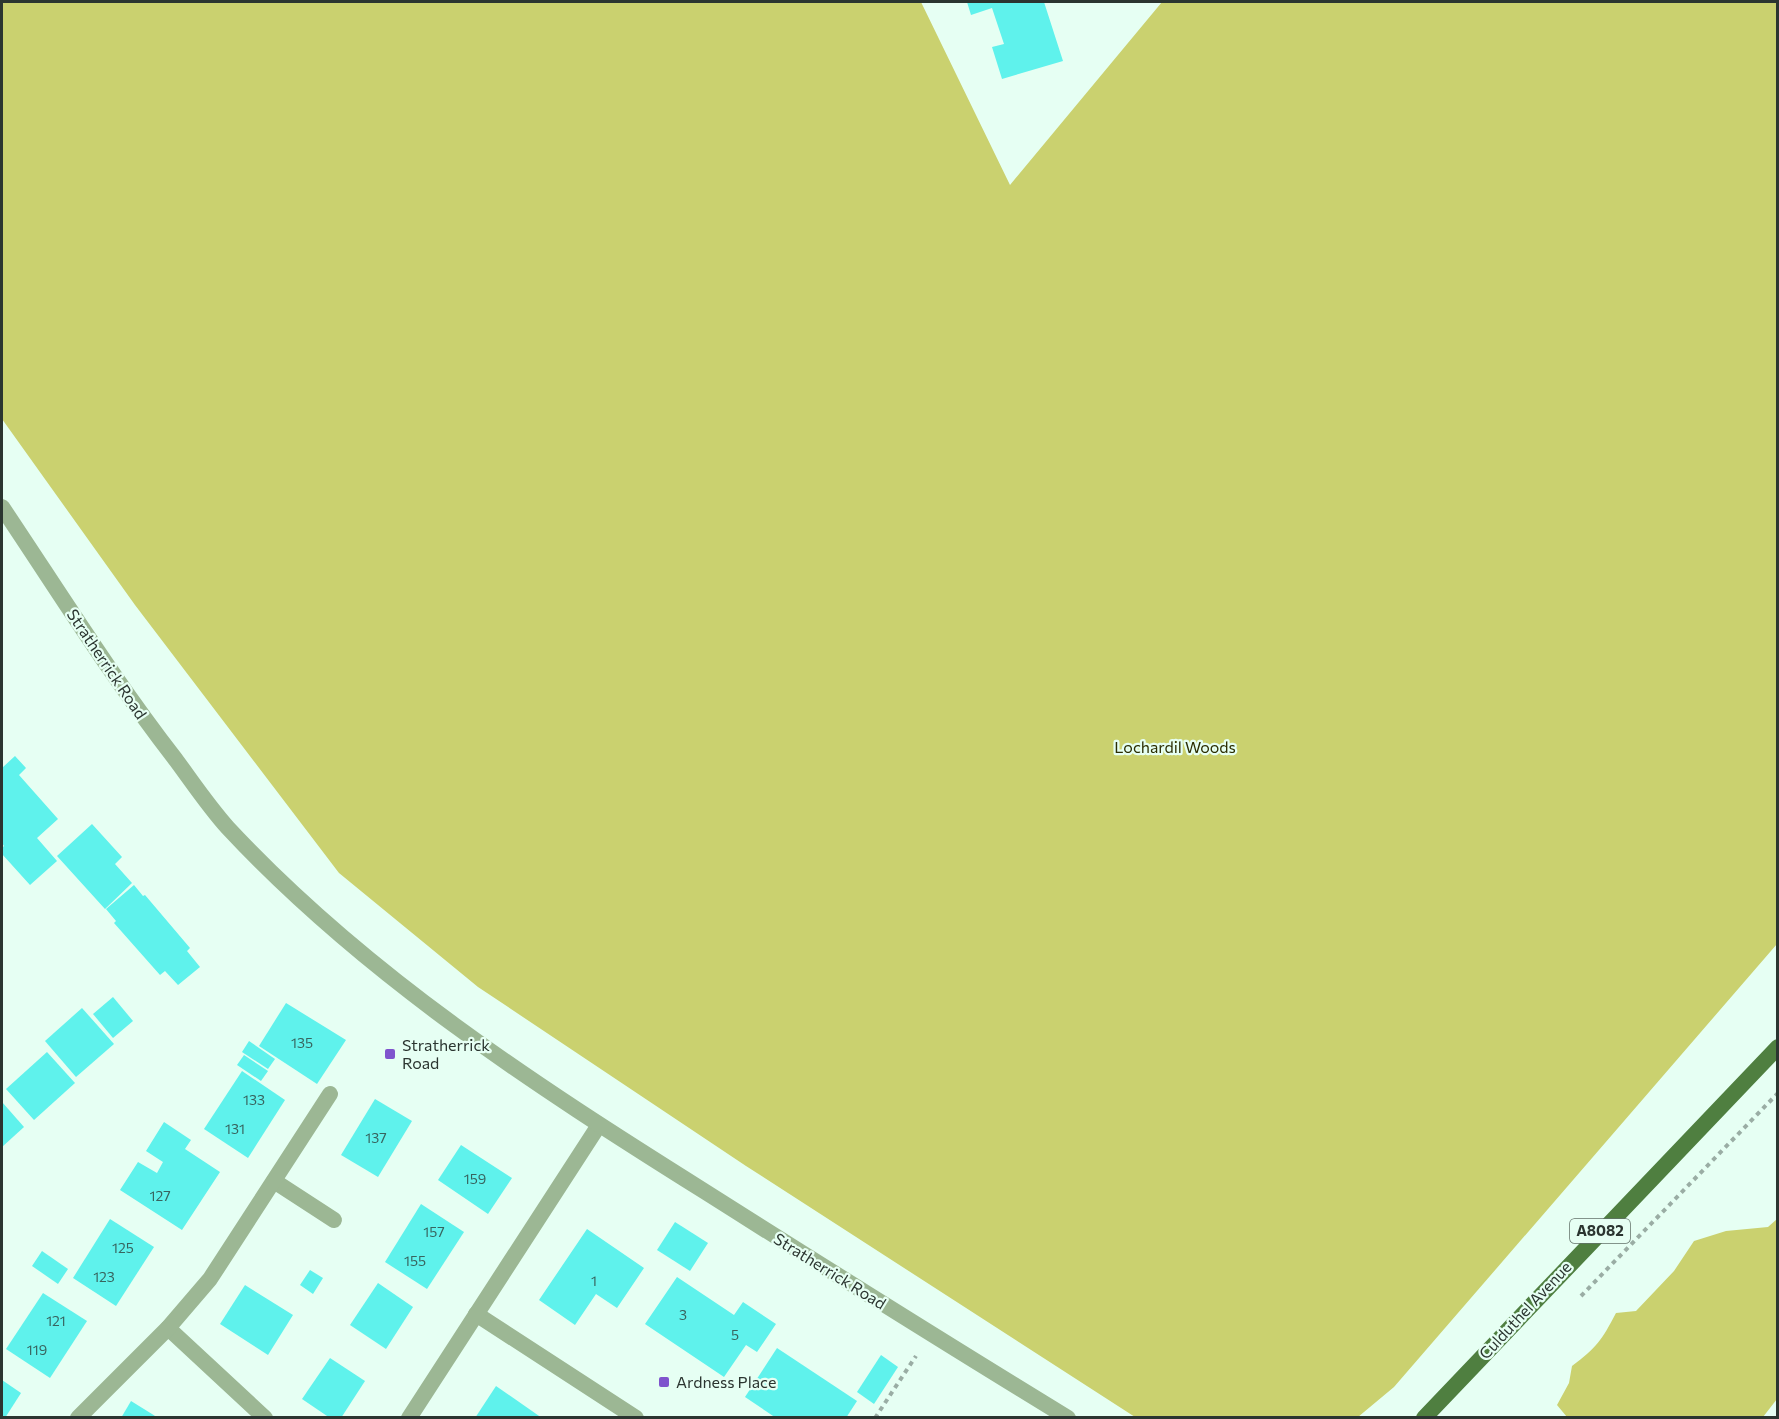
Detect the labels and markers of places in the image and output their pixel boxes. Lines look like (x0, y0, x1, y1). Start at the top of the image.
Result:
place label: Stratherrick Road (402, 1035, 490, 1072)
marker: Stratherrick Road (383, 1047, 397, 1061)
place label: Ardness Place (676, 1372, 776, 1391)
marker: Ardness Place (657, 1375, 671, 1389)

